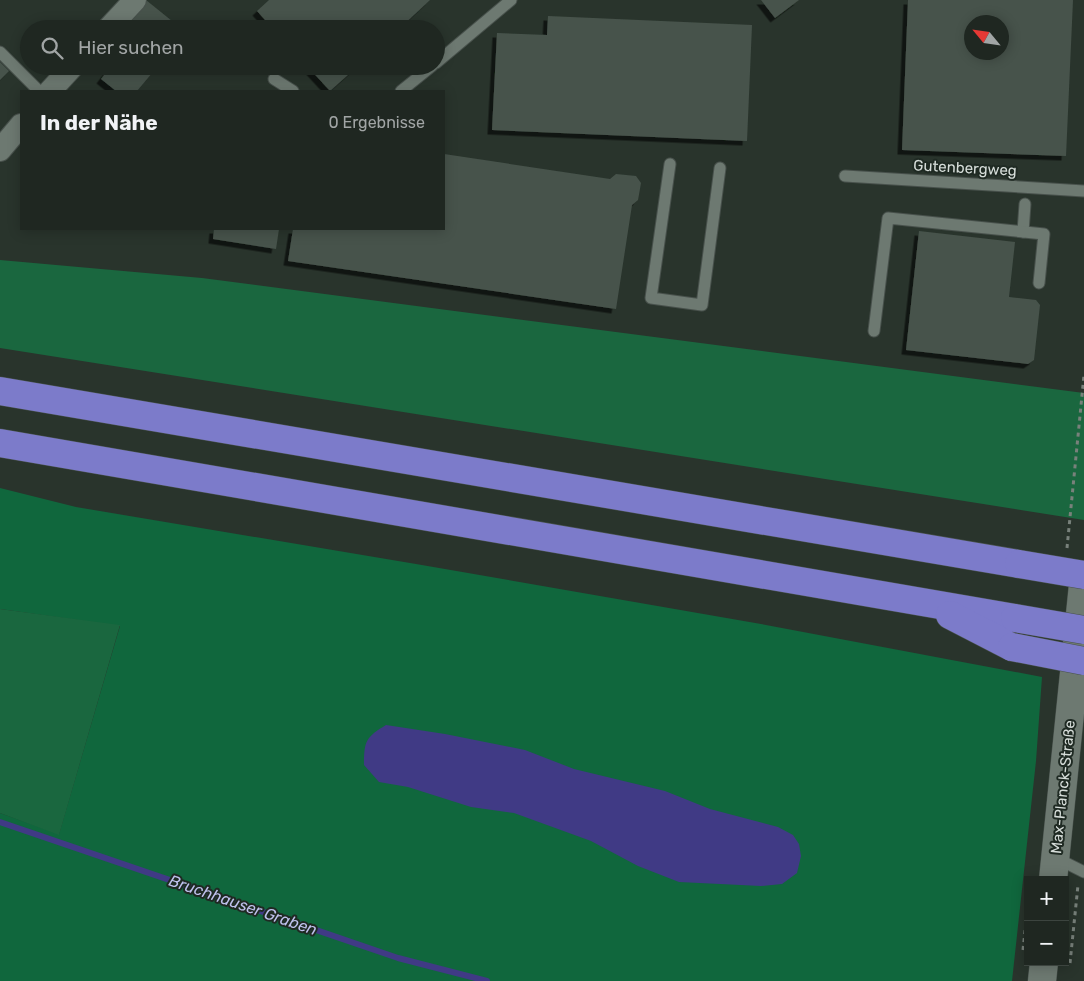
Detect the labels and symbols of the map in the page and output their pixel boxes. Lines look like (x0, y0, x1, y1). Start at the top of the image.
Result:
north arrow (964, 15, 1009, 60)
street label: Gutenbergweg (913, 156, 1017, 180)
street label: Max-Planck-Straße (1047, 719, 1079, 855)
water label: Bruchhauser Graben (167, 871, 319, 939)

